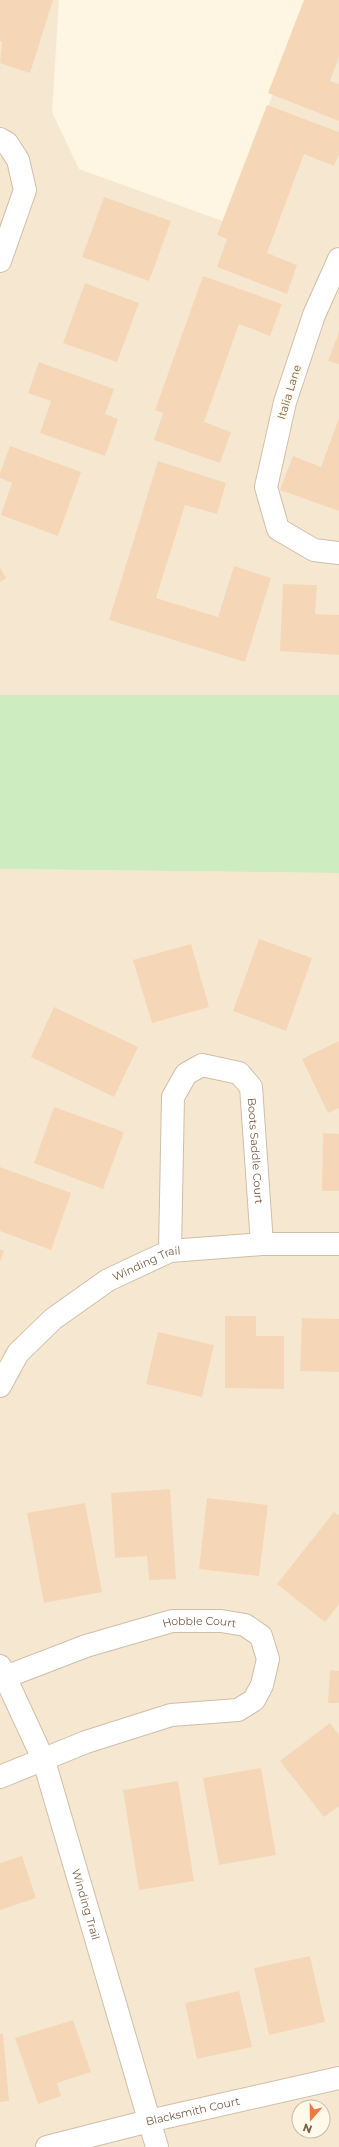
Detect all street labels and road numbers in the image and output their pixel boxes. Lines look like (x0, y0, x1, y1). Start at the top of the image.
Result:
street label: Italia Lane (274, 363, 304, 421)
street label: Boots Saddle Court (245, 1097, 266, 1205)
street label: Winding Trail (110, 1243, 181, 1284)
street label: Hobble Court (161, 1614, 238, 1631)
street label: Winding Trail (69, 1867, 103, 1941)
street label: Blacksmith Court (144, 2094, 241, 2129)

